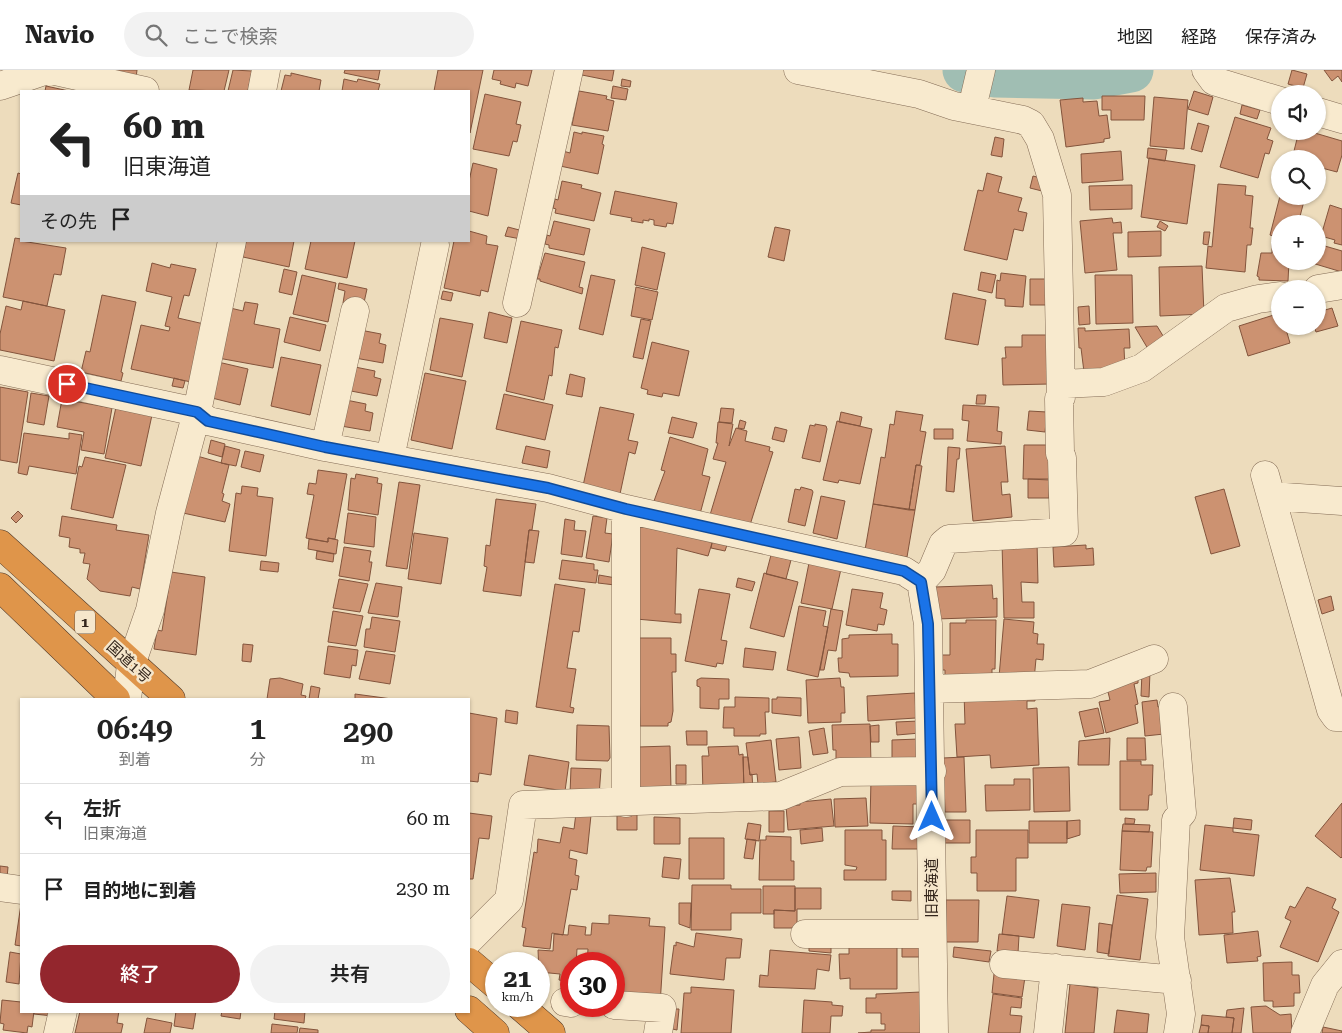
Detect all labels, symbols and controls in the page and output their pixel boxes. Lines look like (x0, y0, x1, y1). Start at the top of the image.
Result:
search box (124, 12, 474, 57)
text: Navio (25, 21, 94, 49)
icon: search (142, 21, 170, 49)
text: ここで検索 (182, 25, 277, 48)
text: 地図 (1117, 26, 1153, 47)
text: 経路 (1181, 26, 1217, 47)
text: 保存済み (1245, 26, 1317, 47)
map controls (1271, 85, 1326, 335)
button: sound (1271, 85, 1326, 140)
text: 60 m (123, 106, 205, 147)
icon: left (40, 110, 105, 175)
button: search (1271, 150, 1326, 205)
text: 旧東海道 (123, 154, 211, 179)
icon: arrive (107, 205, 135, 233)
text: その先 (40, 210, 97, 233)
button: + (1271, 215, 1326, 270)
button: − (1271, 280, 1326, 335)
pin (46, 363, 88, 405)
icon: arrive (53, 370, 81, 398)
road number: 1 (75, 610, 95, 634)
street label: 国道1号 (103, 637, 155, 687)
text: 06:49 (97, 711, 173, 746)
text: 1 (249, 711, 266, 746)
text: 290 (343, 714, 393, 749)
text: m (361, 749, 375, 768)
text: 到着 (119, 750, 151, 769)
text: 分 (250, 750, 266, 769)
position arrow (905, 790, 957, 842)
text: 左折 (83, 797, 121, 820)
icon: left (40, 805, 68, 833)
text: 60 m (407, 807, 450, 830)
text: 旧東海道 (83, 824, 147, 843)
street label: 旧東海道 (923, 858, 941, 918)
icon: arrive (40, 875, 68, 903)
text: 230 m (396, 877, 450, 900)
text: 目的地に到着 (83, 879, 197, 902)
button: 終了 (40, 945, 240, 1003)
button: 共有 (250, 945, 450, 1003)
speed limit sign: 30 (560, 952, 625, 1017)
text: 21 (503, 964, 532, 993)
text: km/h (501, 990, 534, 1004)

